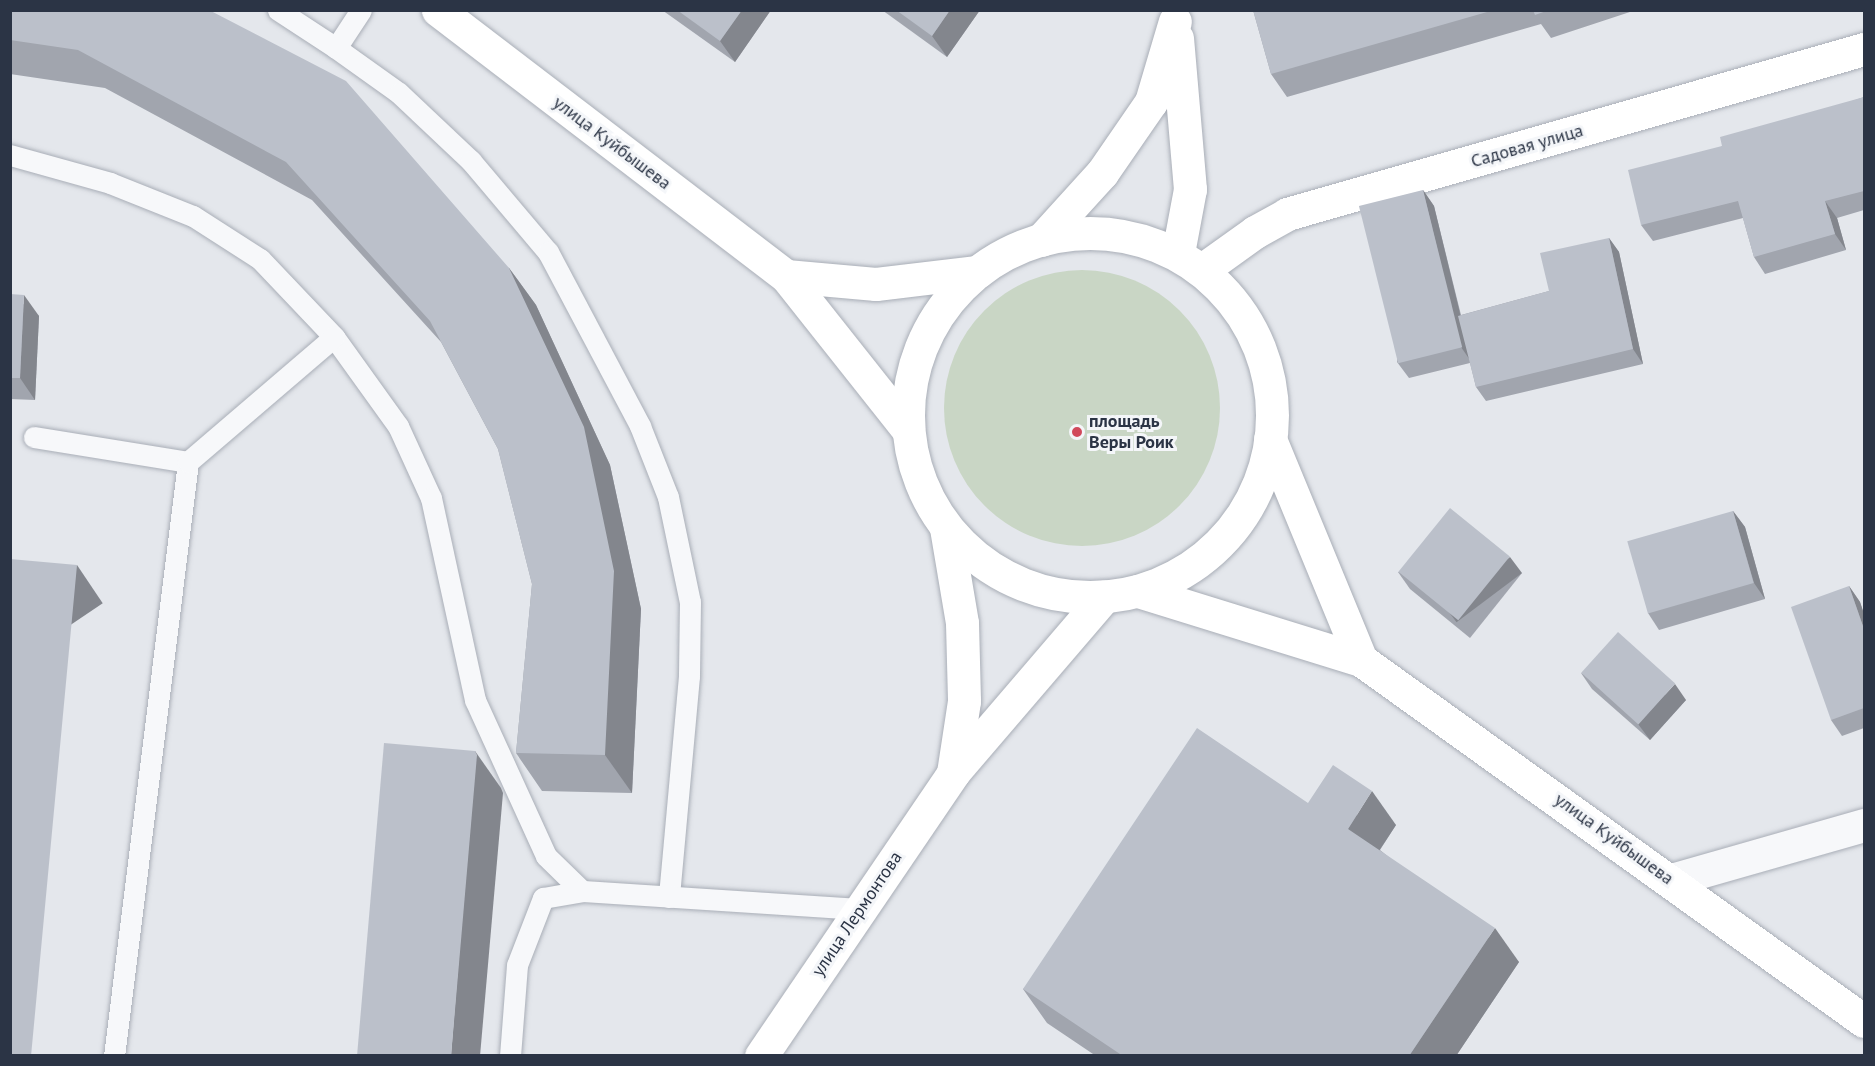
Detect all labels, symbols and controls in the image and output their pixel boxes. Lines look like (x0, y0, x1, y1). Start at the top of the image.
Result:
street label: улица Куйбышева (549, 92, 675, 194)
street label: Садовая улица (1468, 120, 1586, 172)
place label: площадь Веры Роик (1089, 411, 1174, 454)
marker: площадь Веры Роик (1070, 425, 1084, 439)
street label: улица Куйбышева (1550, 789, 1678, 889)
street label: улица Лермонтова (807, 847, 907, 981)

